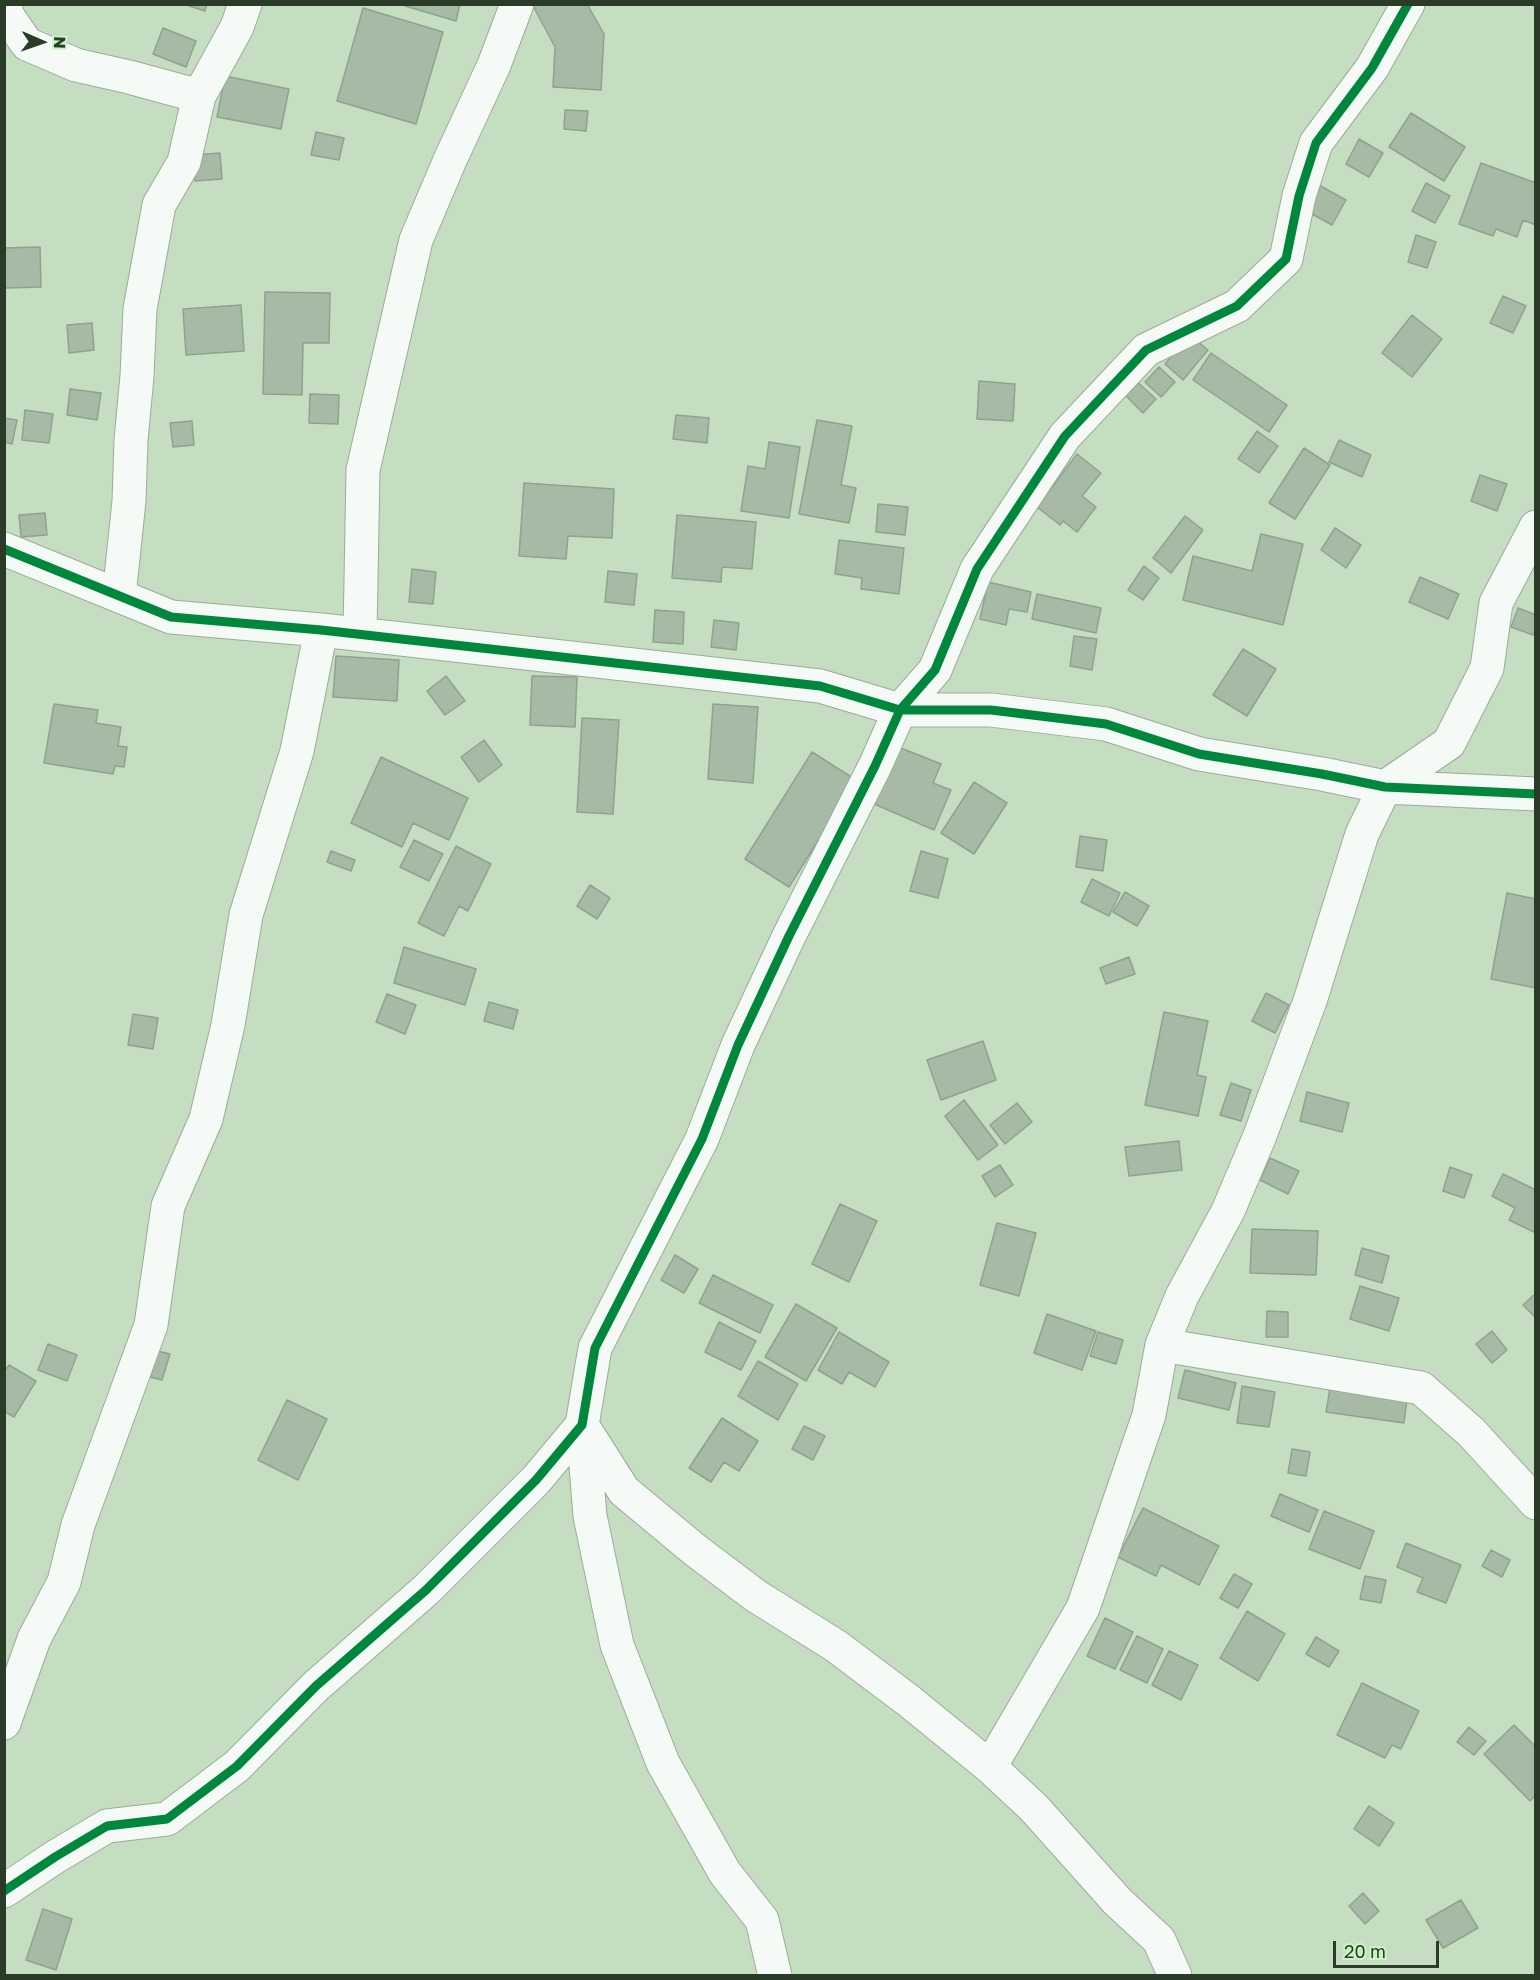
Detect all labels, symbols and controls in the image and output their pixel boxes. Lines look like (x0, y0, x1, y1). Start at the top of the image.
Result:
north arrow (12, 12, 72, 72)
text: N (50, 36, 70, 49)
scale bar (1336, 1929, 1442, 1967)
text: 20 m (1344, 1940, 1386, 1962)

